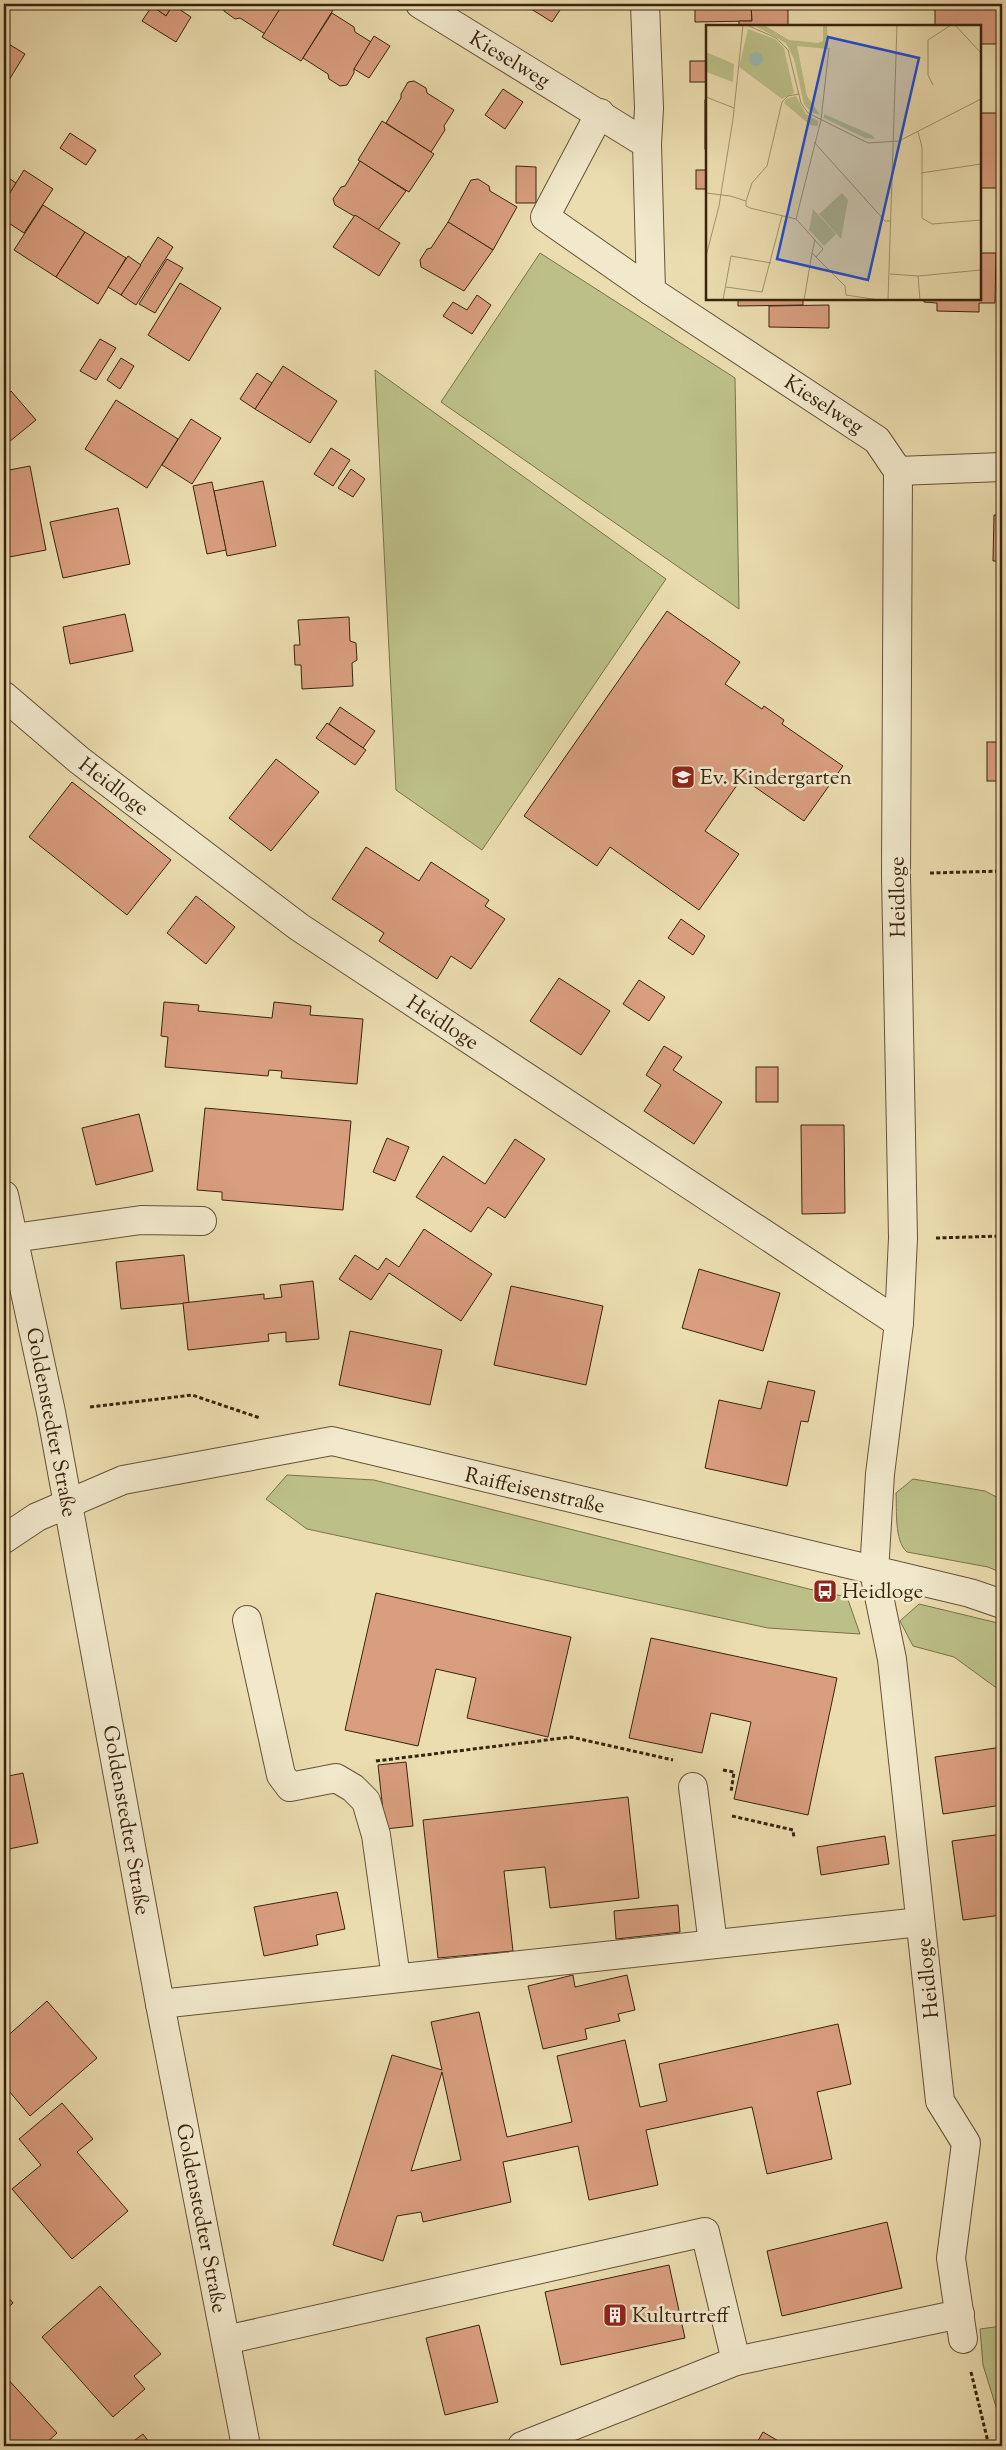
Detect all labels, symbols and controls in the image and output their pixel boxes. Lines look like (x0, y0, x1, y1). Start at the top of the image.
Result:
street label: Kieselweg (463, 25, 555, 97)
inset map (706, 25, 981, 300)
street label: Kieselweg (777, 369, 869, 443)
street label: Heidloge (71, 751, 154, 824)
school or university icon: Ev. Kindergarten (670, 764, 696, 790)
place label: Ev. Kindergarten (700, 764, 852, 794)
street label: Heidloge (883, 856, 915, 938)
street label: Heidloge (400, 989, 484, 1058)
street label: Goldenstedter Straße (17, 1325, 83, 1520)
street label: Raiffeisenstraße (461, 1461, 608, 1523)
bus stop icon: Heidloge (812, 1578, 838, 1604)
place label: Heidloge (842, 1578, 923, 1608)
street label: Goldenstedter Straße (94, 1723, 157, 1918)
street label: Heidloge (910, 1936, 948, 2020)
street label: Goldenstedter Straße (167, 2121, 233, 2316)
building icon: Kulturtreff (602, 2302, 628, 2328)
place label: Kulturtreff (632, 2302, 730, 2332)

